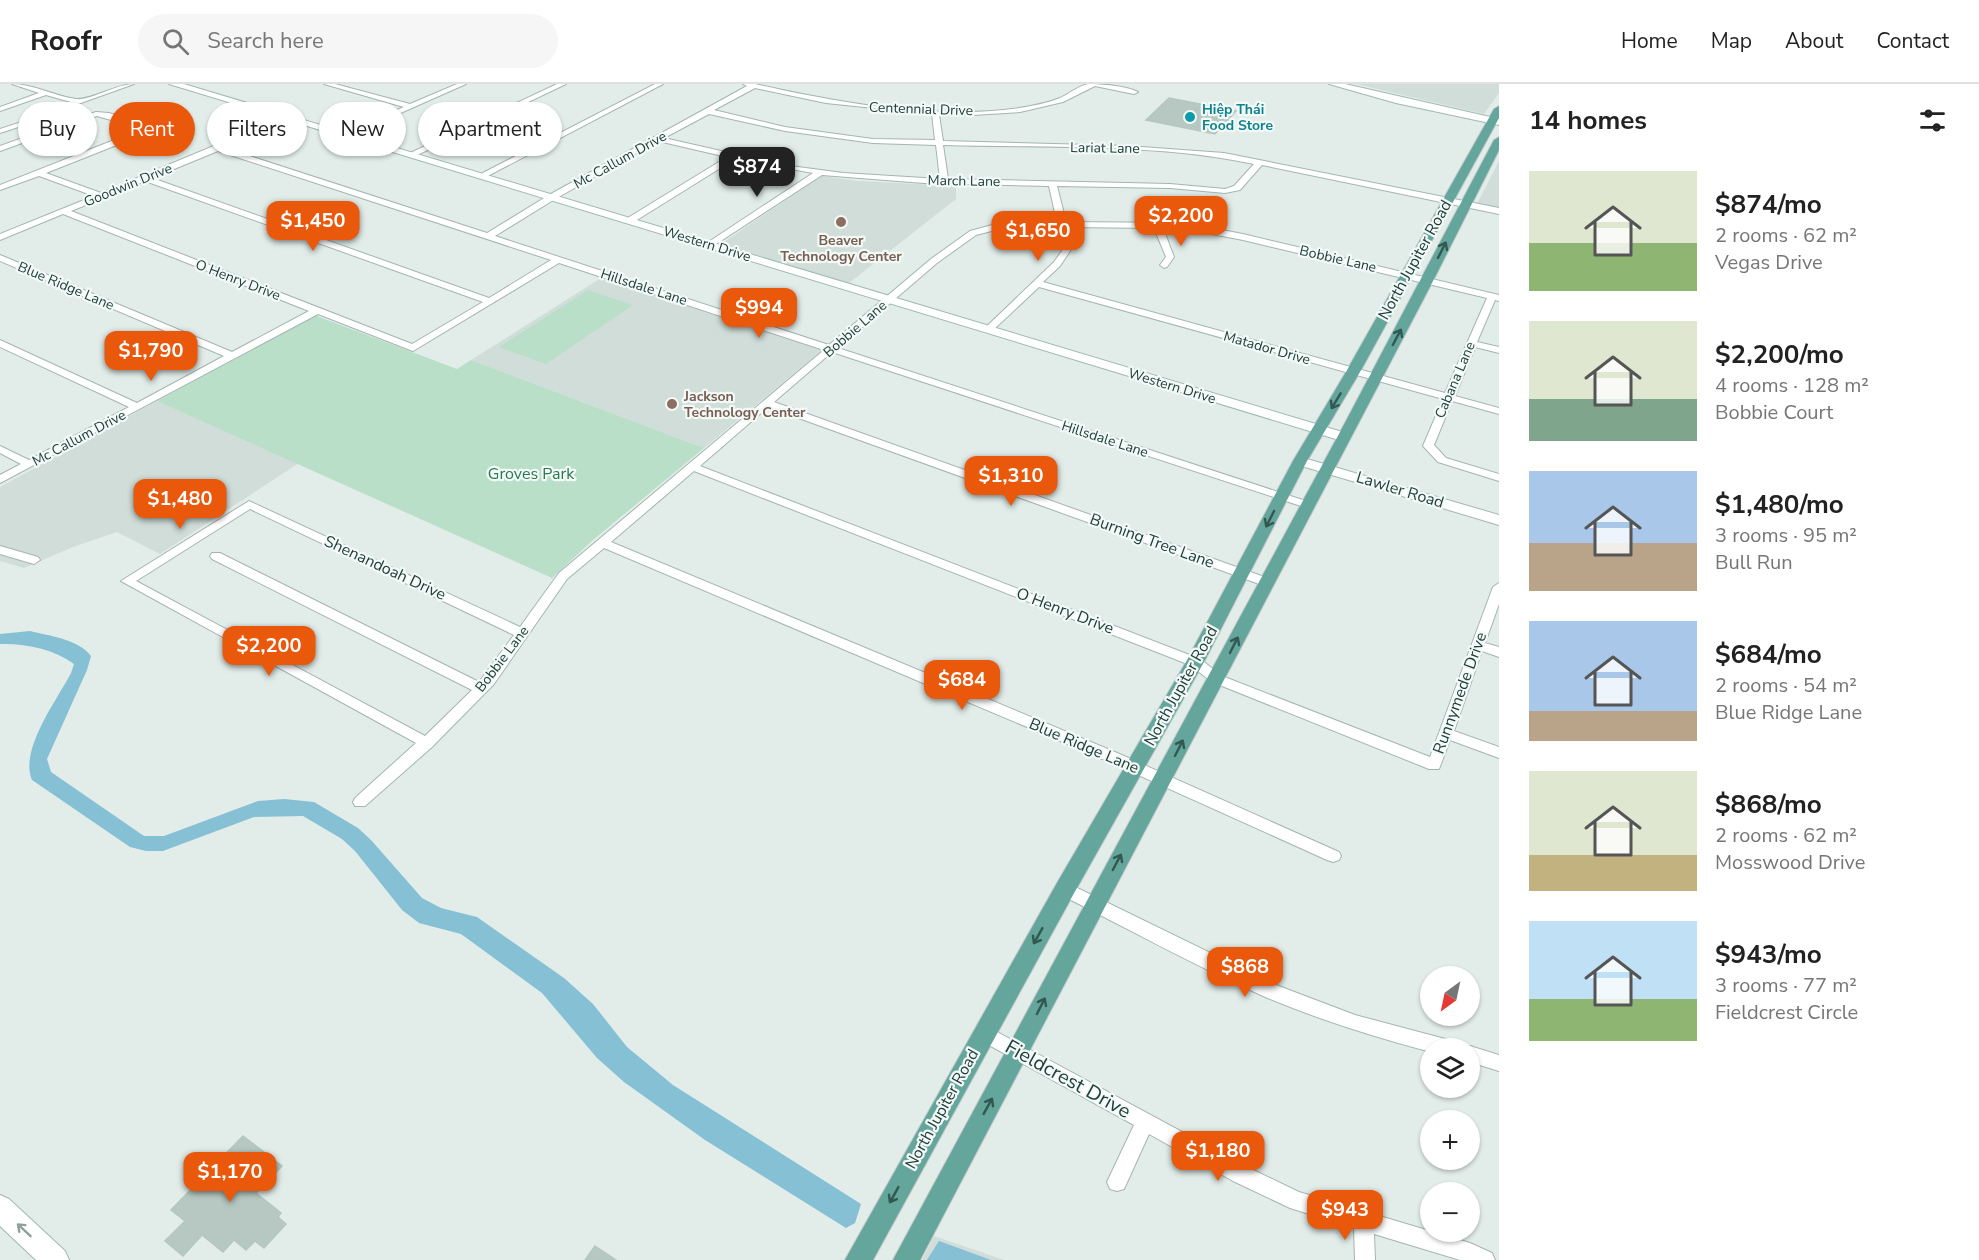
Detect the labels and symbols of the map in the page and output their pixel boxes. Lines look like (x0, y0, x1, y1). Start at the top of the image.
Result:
street label: Centennial Drive (869, 98, 973, 120)
place label: Hiệp Thái Food Store (1202, 100, 1273, 135)
marker: Hiệp Thái Food Store (1183, 110, 1197, 124)
street label: Mc Callum Drive (570, 127, 670, 193)
street label: Lariat Lane (1070, 138, 1140, 158)
pin: $874 (721, 147, 793, 198)
street label: Goodwin Drive (81, 159, 175, 211)
street label: March Lane (927, 171, 1001, 191)
pin: $2,200 (1132, 196, 1230, 247)
street label: North Jupiter Road (1373, 196, 1457, 324)
pin: $1,450 (264, 201, 362, 252)
pin: $1,650 (989, 211, 1087, 262)
marker: Beaver Technology Center (834, 215, 848, 229)
street label: Western Drive (661, 222, 753, 266)
place label: Beaver Technology Center (780, 231, 902, 266)
street label: Bobbie Lane (1298, 241, 1378, 277)
one-way arrow (1437, 242, 1448, 260)
street label: O Henry Drive (193, 255, 283, 305)
street label: Blue Ridge Lane (15, 257, 117, 315)
street label: Hillsdale Lane (598, 264, 690, 310)
pin: $994 (723, 288, 795, 339)
street label: Bobbie Lane (819, 296, 891, 362)
street label: Matador Drive (1221, 327, 1313, 369)
one-way arrow (1392, 329, 1403, 347)
pin: $1,790 (102, 331, 200, 382)
street label: Cabana Lane (1430, 339, 1480, 421)
street label: Western Drive (1126, 364, 1218, 408)
place label: Jackson Technology Center (683, 387, 806, 422)
one-way arrow (1330, 392, 1342, 409)
marker: Jackson Technology Center (665, 397, 679, 411)
street label: Mc Callum Drive (29, 405, 129, 471)
street label: Hillsdale Lane (1059, 416, 1151, 462)
pin: $1,310 (962, 456, 1060, 507)
park label: Groves Park (488, 463, 575, 485)
street label: Lawler Road (1353, 466, 1447, 514)
pin: $1,480 (131, 479, 229, 530)
street label: Burning Tree Lane (1087, 508, 1217, 574)
one-way arrow (1264, 510, 1276, 527)
street label: Shenandoah Drive (321, 530, 449, 606)
street label: O Henry Drive (1013, 582, 1117, 640)
street label: Bobbie Lane (471, 622, 533, 696)
street label: North Jupiter Road (1139, 622, 1223, 750)
pin: $2,200 (220, 626, 318, 677)
street label: Runnymede Drive (1428, 629, 1492, 757)
one-way arrow (1229, 637, 1241, 655)
pin: $684 (926, 660, 998, 711)
street label: Blue Ridge Lane (1026, 713, 1142, 779)
one-way arrow (1174, 739, 1185, 757)
one-way arrow (1111, 854, 1123, 871)
one-way arrow (1032, 927, 1044, 944)
pin: $868 (1209, 947, 1281, 998)
north arrow (1420, 966, 1480, 1026)
one-way arrow (1036, 997, 1047, 1015)
street label: Fieldcrest Drive (1000, 1033, 1136, 1125)
street label: North Jupiter Road (900, 1045, 984, 1173)
one-way arrow (983, 1097, 994, 1115)
pin: $1,180 (1169, 1131, 1267, 1182)
pin: $1,170 (181, 1152, 279, 1203)
one-way arrow (888, 1185, 899, 1203)
pin: $943 (1309, 1190, 1381, 1241)
one-way arrow (17, 1224, 32, 1238)

